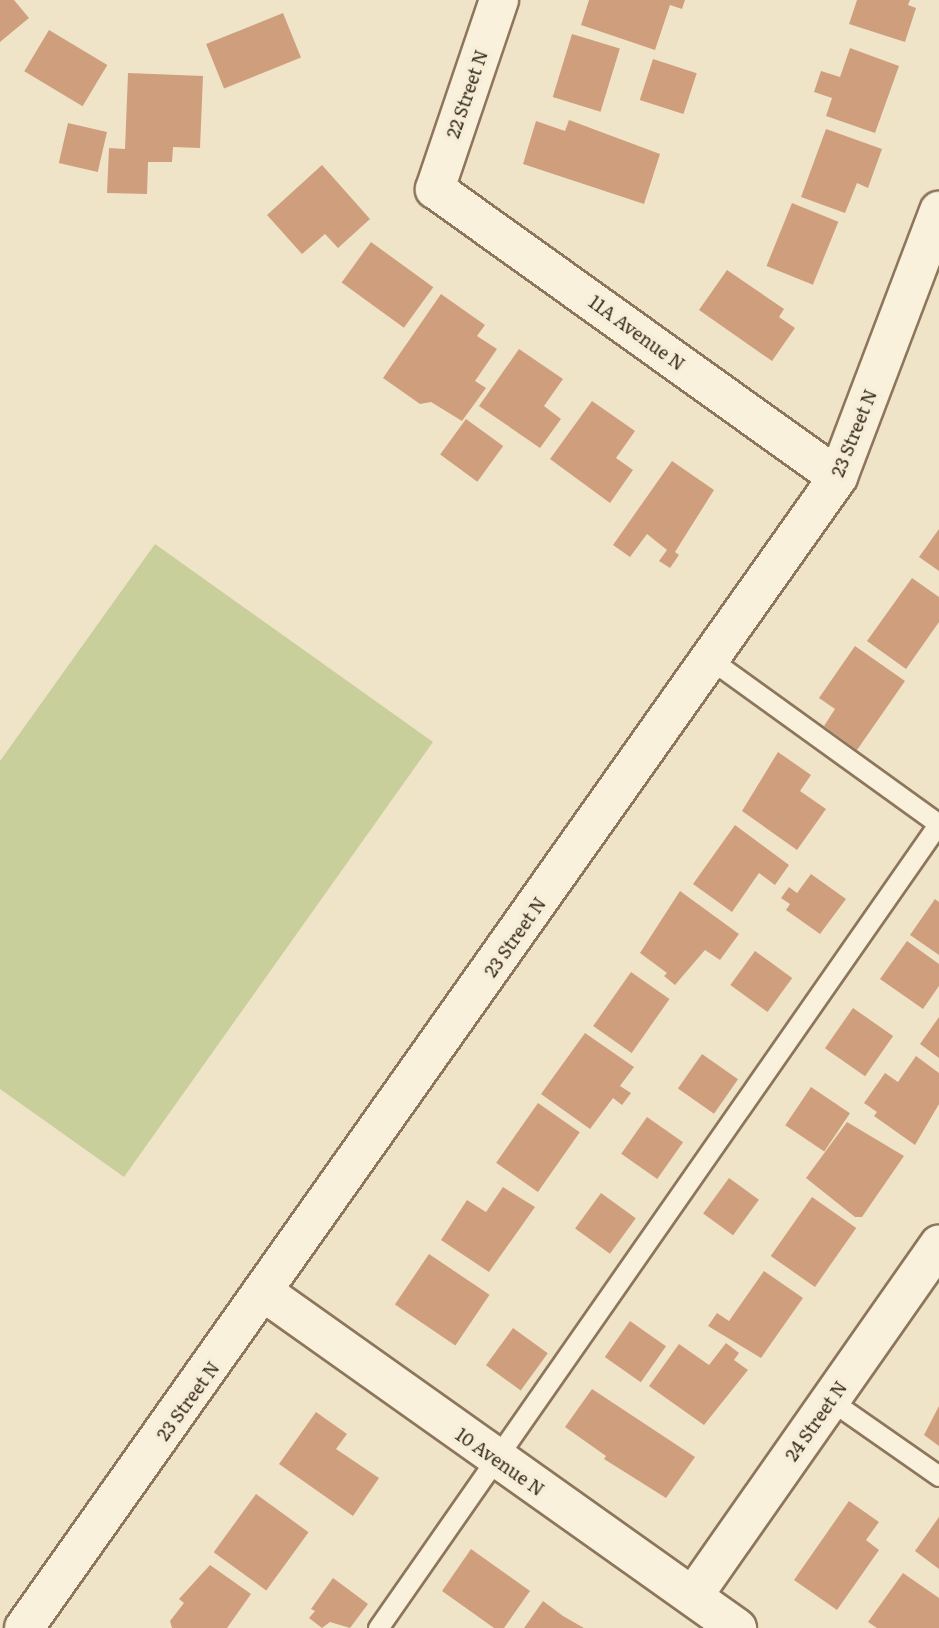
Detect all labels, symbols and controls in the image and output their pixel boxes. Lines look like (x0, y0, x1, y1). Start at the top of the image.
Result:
street label: 22 Street N (442, 47, 492, 141)
street label: 11A Avenue N (585, 291, 689, 375)
street label: 23 Street N (827, 386, 881, 480)
street label: 23 Street N (480, 893, 550, 981)
street label: 23 Street N (152, 1357, 224, 1445)
street label: 24 Street N (781, 1377, 851, 1465)
street label: 10 Avenue N (452, 1424, 548, 1500)

